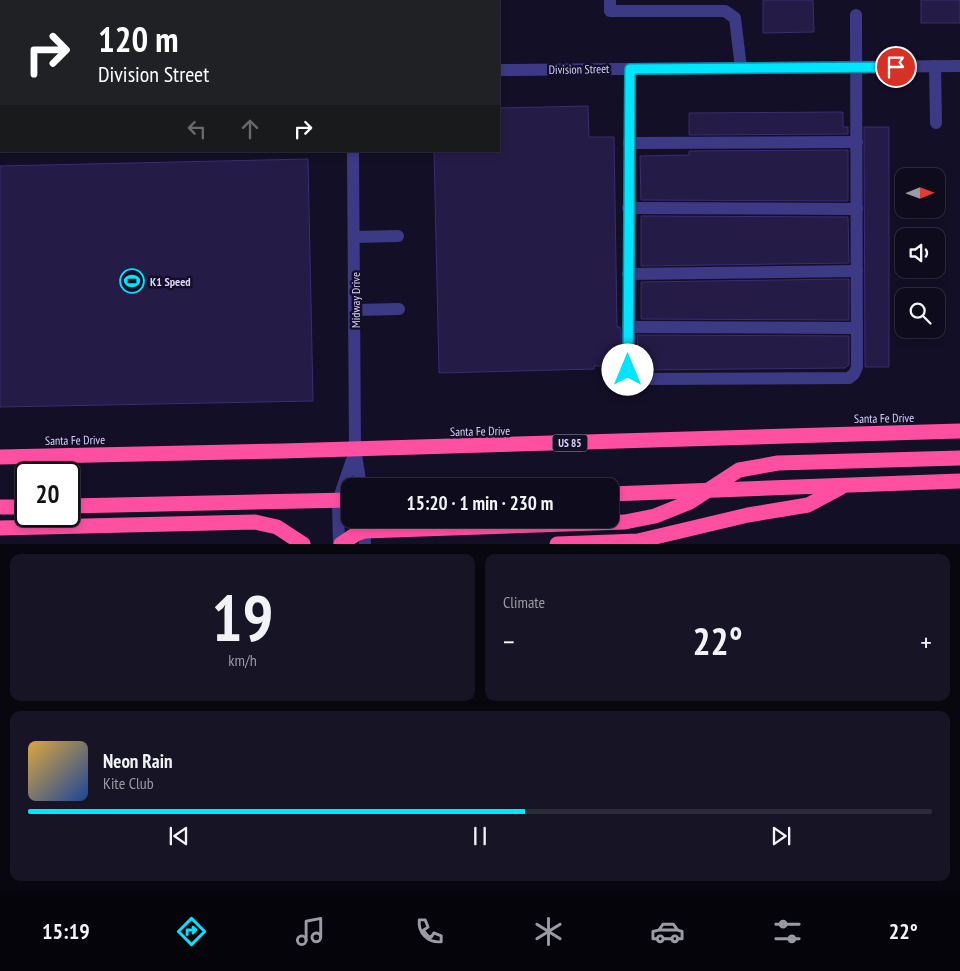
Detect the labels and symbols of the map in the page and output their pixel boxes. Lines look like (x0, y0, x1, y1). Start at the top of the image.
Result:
pin (875, 46, 917, 88)
street label: Division Street (549, 61, 610, 77)
north arrow (895, 168, 945, 218)
sports icon: K1 Speed (119, 268, 145, 294)
street label: Midway Drive (348, 272, 363, 328)
place label: K1 Speed (150, 274, 191, 289)
position arrow (601, 343, 653, 395)
street label: Santa Fe Drive (854, 410, 914, 426)
street label: Santa Fe Drive (450, 423, 510, 439)
street label: Santa Fe Drive (45, 432, 105, 448)
road number: US 85 (552, 434, 588, 452)
speed limit sign: 20 (15, 462, 80, 527)

